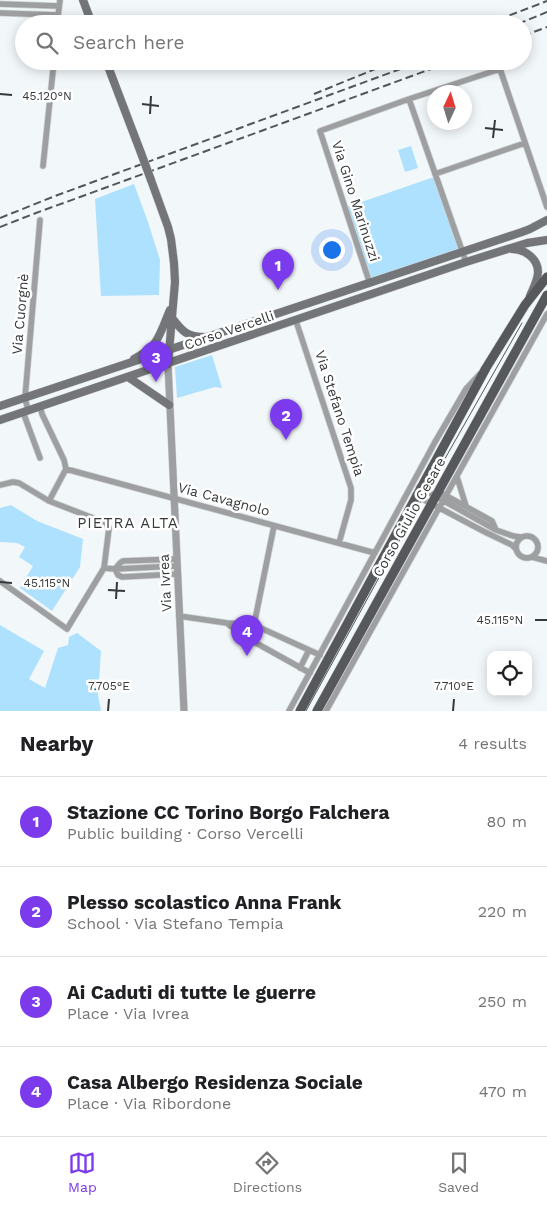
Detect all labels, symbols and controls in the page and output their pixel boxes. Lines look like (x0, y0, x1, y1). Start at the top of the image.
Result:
search box (15, 15, 532, 70)
icon: search (33, 29, 61, 57)
text: Search here (73, 31, 184, 54)
north arrow (427, 85, 472, 130)
text: 45.120°N (22, 89, 72, 103)
street label: Via Gino Marinuzzi (329, 139, 383, 263)
your location (319, 237, 345, 263)
pin: 1 (262, 249, 294, 290)
street label: Via Cuorgnè (8, 273, 32, 355)
street label: Corso Vercelli (182, 307, 276, 353)
pin: 3 (140, 341, 172, 382)
street label: Via Stefano Tempia (312, 348, 368, 478)
pin: 2 (270, 399, 302, 440)
street label: Corso Giulio Cesare (369, 454, 449, 580)
street label: Via Cavagnolo (176, 479, 272, 519)
district label: PIETRA ALTA (77, 514, 179, 532)
street label: Via Ivrea (155, 554, 175, 612)
text: 45.115°N (24, 576, 70, 590)
text: 45.115°N (477, 613, 523, 627)
pin: 4 (231, 615, 263, 656)
map controls (487, 651, 532, 696)
button: locate (487, 651, 532, 696)
text: 7.705°E (88, 679, 130, 693)
text: 7.710°E (434, 679, 474, 693)
text: Nearby (20, 731, 93, 756)
text: 4 results (458, 734, 527, 753)
text: Stazione CC Torino Borgo Falchera (67, 801, 389, 824)
text: 1 (33, 812, 39, 831)
text: 80 m (486, 812, 527, 831)
text: Public building · Corso Vercelli (67, 824, 304, 843)
text: Plesso scolastico Anna Frank (67, 891, 341, 914)
text: 2 (31, 902, 41, 921)
text: 220 m (478, 902, 527, 921)
text: School · Via Stefano Tempia (67, 914, 284, 933)
text: Ai Caduti di tutte le guerre (67, 981, 316, 1004)
text: 3 (31, 992, 41, 1011)
text: 250 m (478, 992, 527, 1011)
text: Place · Via Ivrea (67, 1004, 189, 1023)
text: Casa Albergo Residenza Sociale (67, 1071, 363, 1094)
text: 4 (31, 1082, 41, 1101)
text: 470 m (479, 1082, 527, 1101)
text: Place · Via Ribordone (67, 1094, 231, 1113)
tab: Map (68, 1149, 97, 1195)
tab: Directions (233, 1149, 302, 1195)
tab: Saved (438, 1149, 479, 1195)

